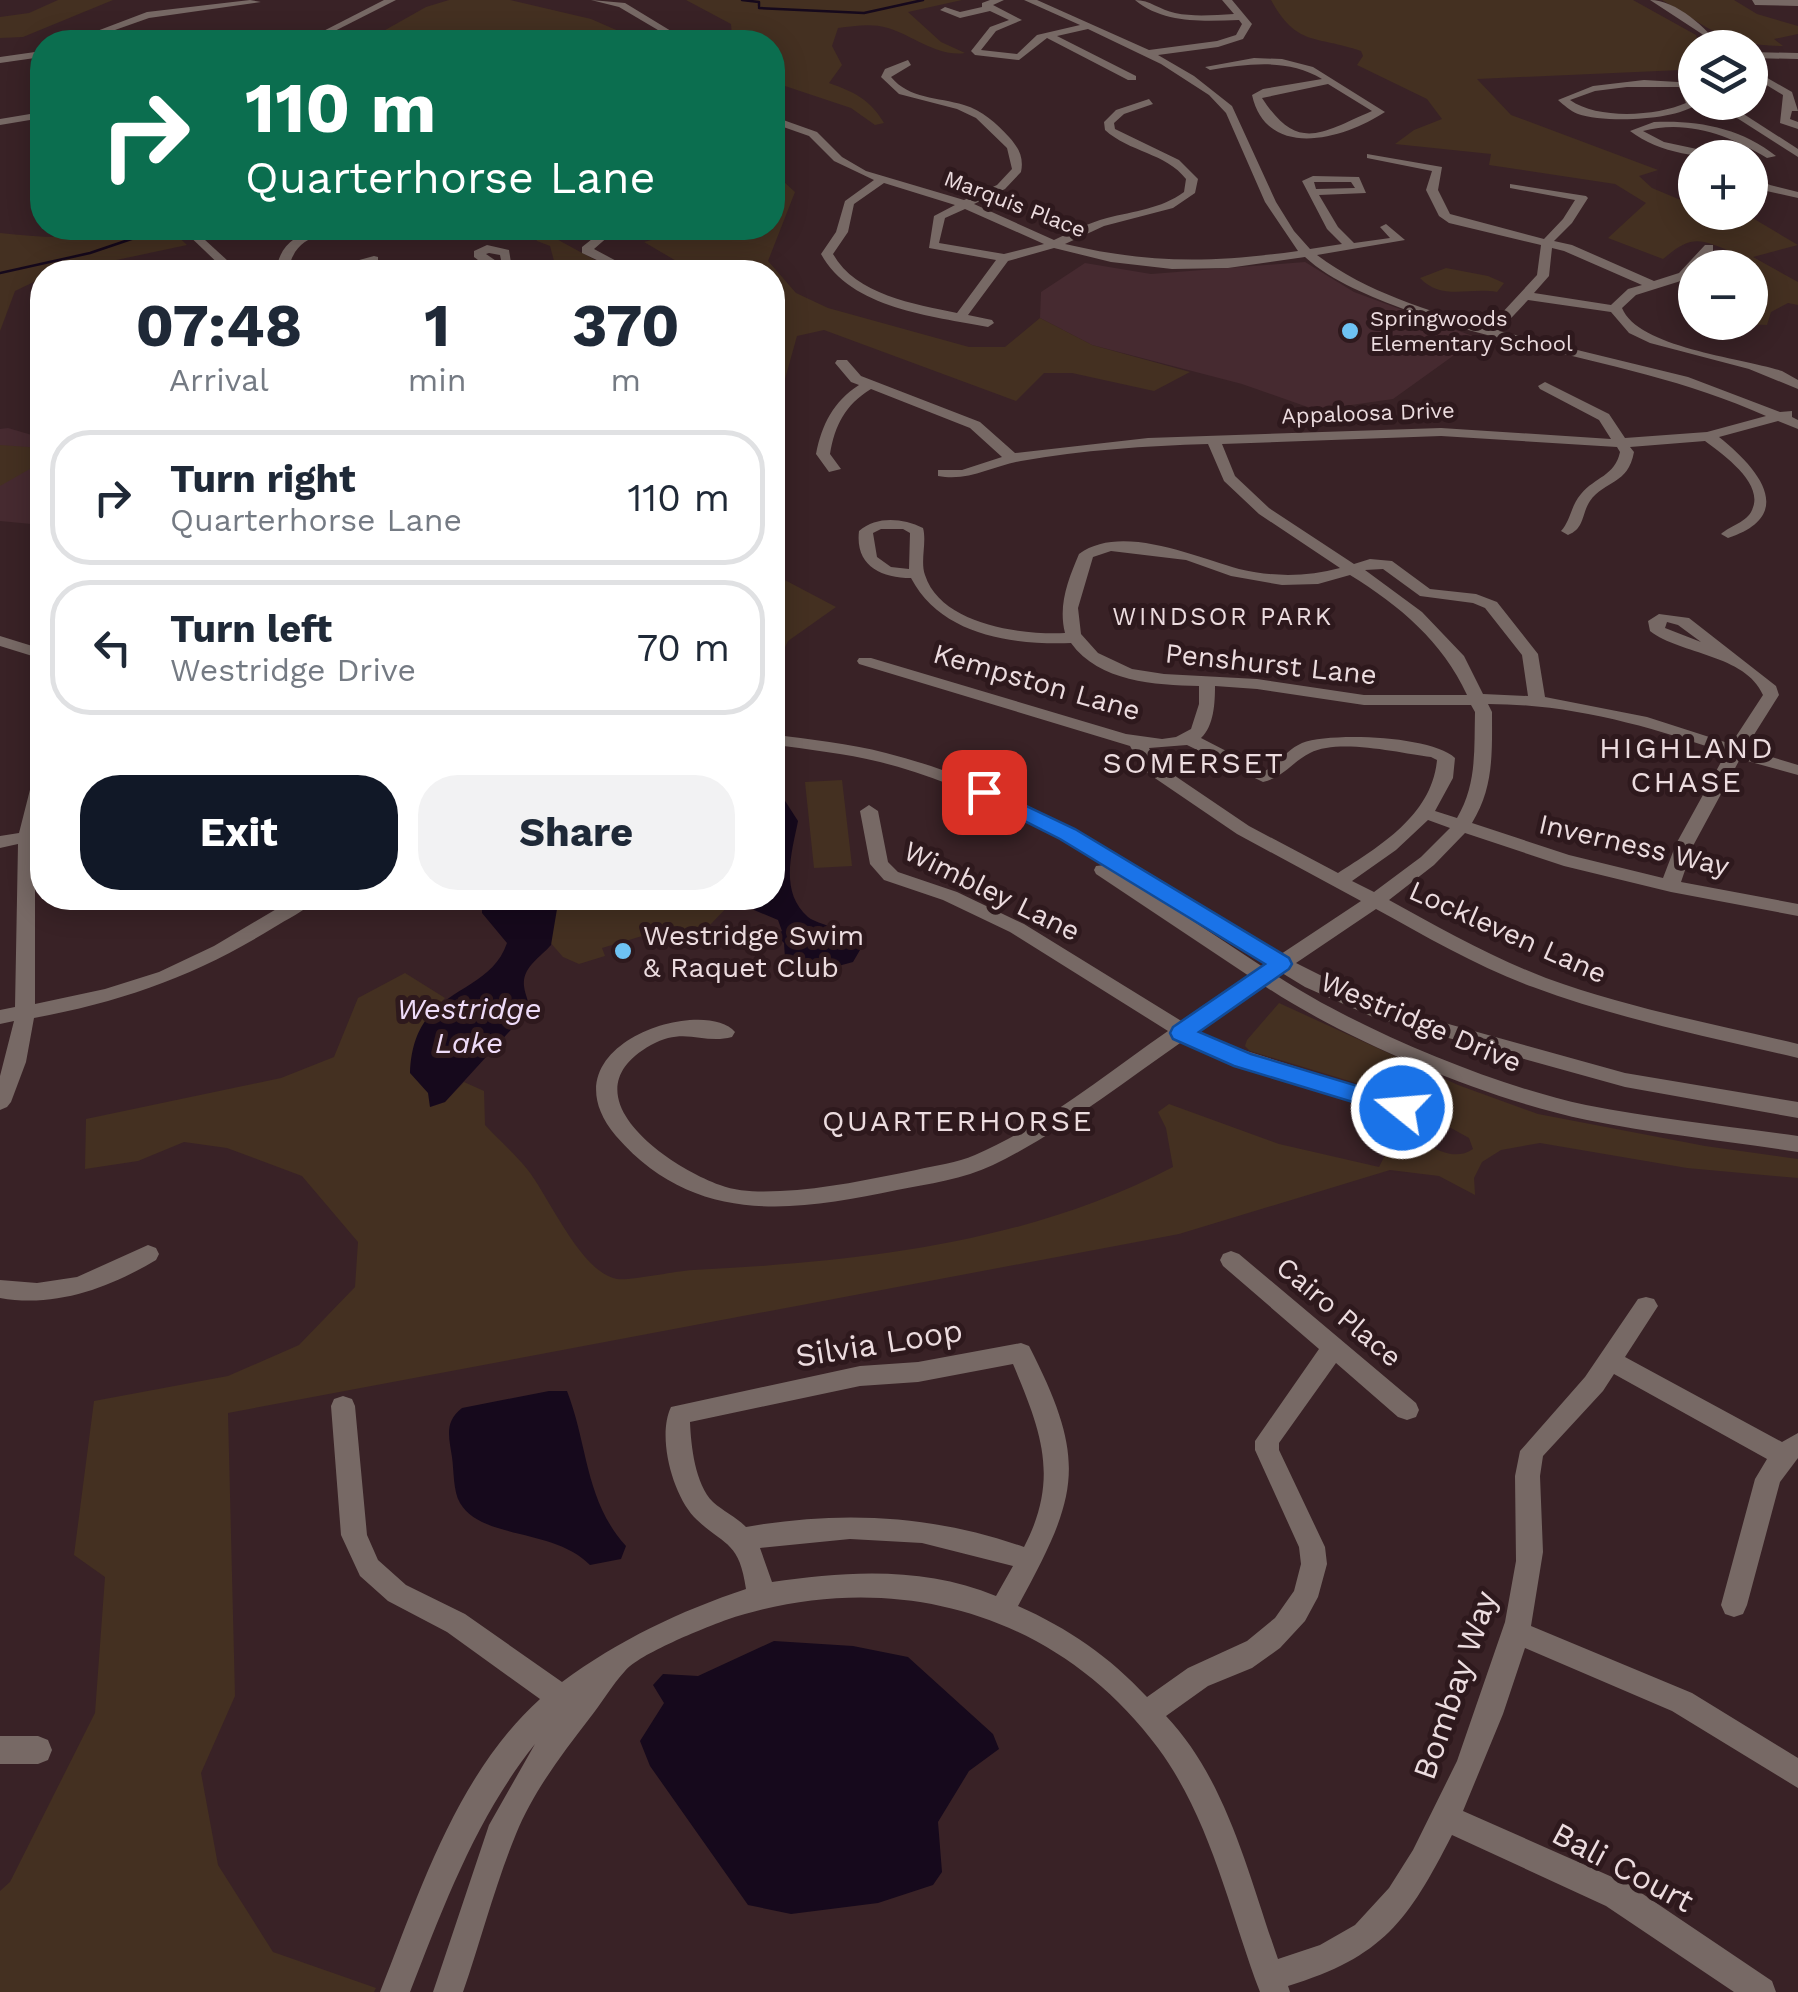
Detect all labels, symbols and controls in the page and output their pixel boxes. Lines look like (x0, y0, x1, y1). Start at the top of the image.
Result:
map controls (1678, 30, 1768, 340)
button: layers (1678, 30, 1768, 120)
text: 110 m (245, 67, 436, 149)
icon: right (80, 70, 210, 200)
button: + (1678, 140, 1768, 230)
text: Quarterhorse Lane (245, 151, 656, 204)
street label: Marquis Place (941, 166, 1089, 242)
button: − (1678, 250, 1768, 340)
text: 07:48 (135, 290, 302, 361)
text: 1 (424, 290, 450, 361)
text: 370 (572, 290, 680, 361)
place label: Springwoods Elementary School (1370, 306, 1573, 356)
marker: Springwoods Elementary School (1339, 320, 1361, 342)
text: Arrival (169, 361, 269, 399)
text: min (408, 361, 467, 399)
text: m (611, 361, 641, 399)
street label: Appaloosa Drive (1281, 397, 1455, 429)
text: Turn right (170, 457, 356, 501)
icon: right (85, 470, 140, 525)
text: 110 m (628, 476, 730, 520)
text: Quarterhorse Lane (170, 501, 462, 539)
district label: WINDSOR PARK (1112, 602, 1334, 631)
text: Turn left (170, 607, 332, 651)
icon: left (85, 620, 140, 675)
text: 70 m (637, 626, 730, 670)
street label: Penshurst Lane (1164, 636, 1378, 692)
street label: Kempston Lane (930, 637, 1144, 727)
text: Westridge Drive (170, 651, 416, 689)
district label: HIGHLAND CHASE (1599, 730, 1775, 799)
district label: SOMERSET (1103, 745, 1285, 780)
pin (942, 750, 1027, 835)
icon: arrive (957, 765, 1012, 820)
button: Exit (80, 775, 398, 890)
button: Share (418, 775, 735, 890)
street label: Inverness Way (1536, 807, 1733, 883)
street label: Wimbley Lane (898, 834, 1086, 948)
street label: Lockleven Lane (1404, 874, 1612, 990)
place label: Westridge Swim & Raquet Club (643, 919, 864, 984)
marker: Westridge Swim & Raquet Club (612, 940, 634, 962)
street label: Westridge Drive (1315, 965, 1527, 1079)
water label: Westridge Lake (396, 991, 542, 1060)
position arrow (1350, 1056, 1454, 1160)
district label: QUARTERHORSE (822, 1103, 1094, 1138)
street label: Cairo Place (1270, 1250, 1408, 1374)
street label: Silvia Loop (793, 1311, 965, 1375)
street label: Bombay Way (1405, 1585, 1505, 1784)
street label: Bali Court (1546, 1814, 1700, 1920)

